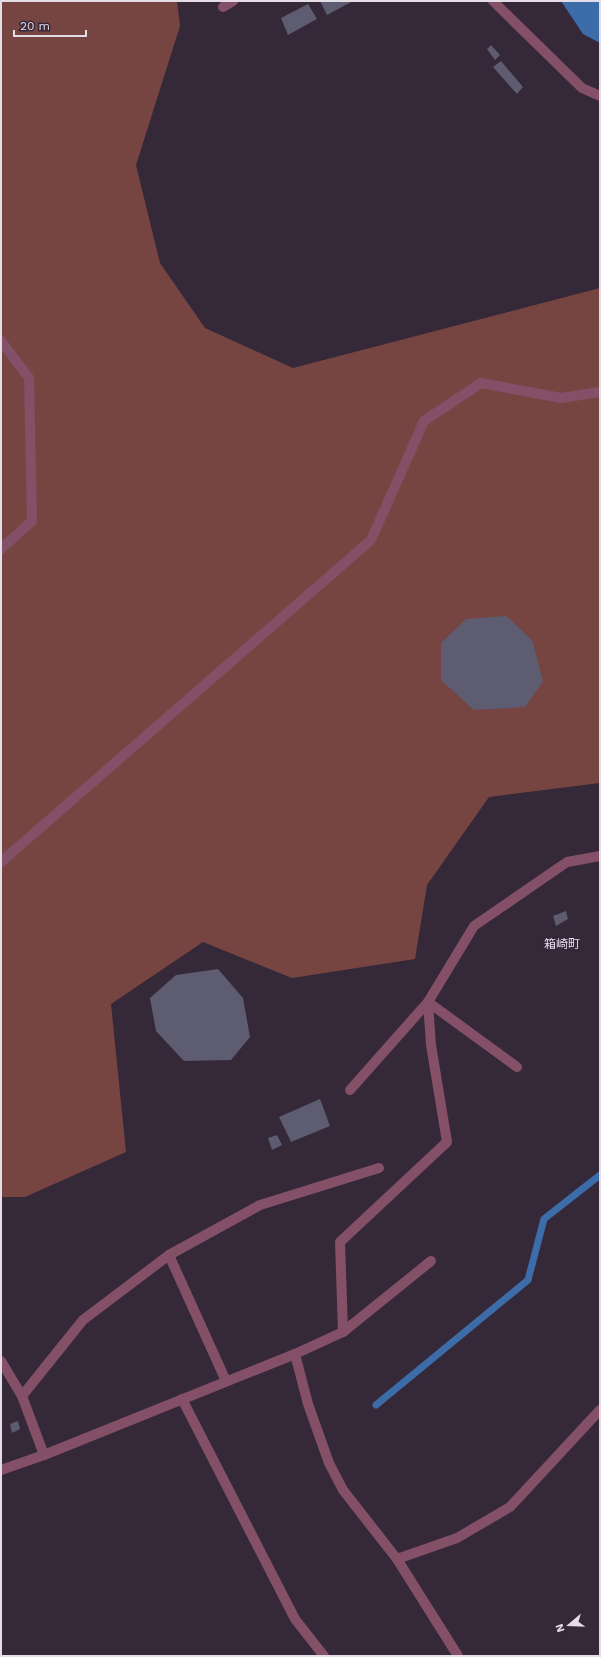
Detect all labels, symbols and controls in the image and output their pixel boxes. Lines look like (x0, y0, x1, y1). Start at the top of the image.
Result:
scale bar (14, 12, 86, 38)
text: 20 m (20, 19, 50, 33)
district label: 箱崎町 (544, 937, 580, 951)
north arrow (549, 1605, 589, 1645)
text: N (553, 1622, 567, 1634)

